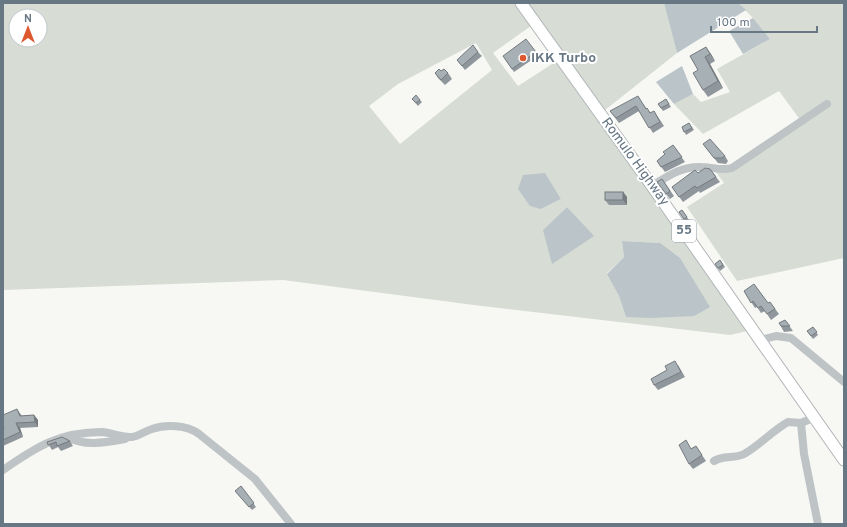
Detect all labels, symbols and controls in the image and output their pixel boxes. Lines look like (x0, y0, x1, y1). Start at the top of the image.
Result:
north arrow (8, 8, 48, 48)
scale bar (711, 8, 817, 34)
text: N (24, 12, 32, 26)
text: 100 m (717, 15, 750, 31)
place label: IKK Turbo (531, 50, 596, 67)
marker: IKK Turbo (518, 53, 528, 63)
street label: Romulo Highway (597, 115, 673, 209)
road number: 55 (672, 220, 696, 242)

